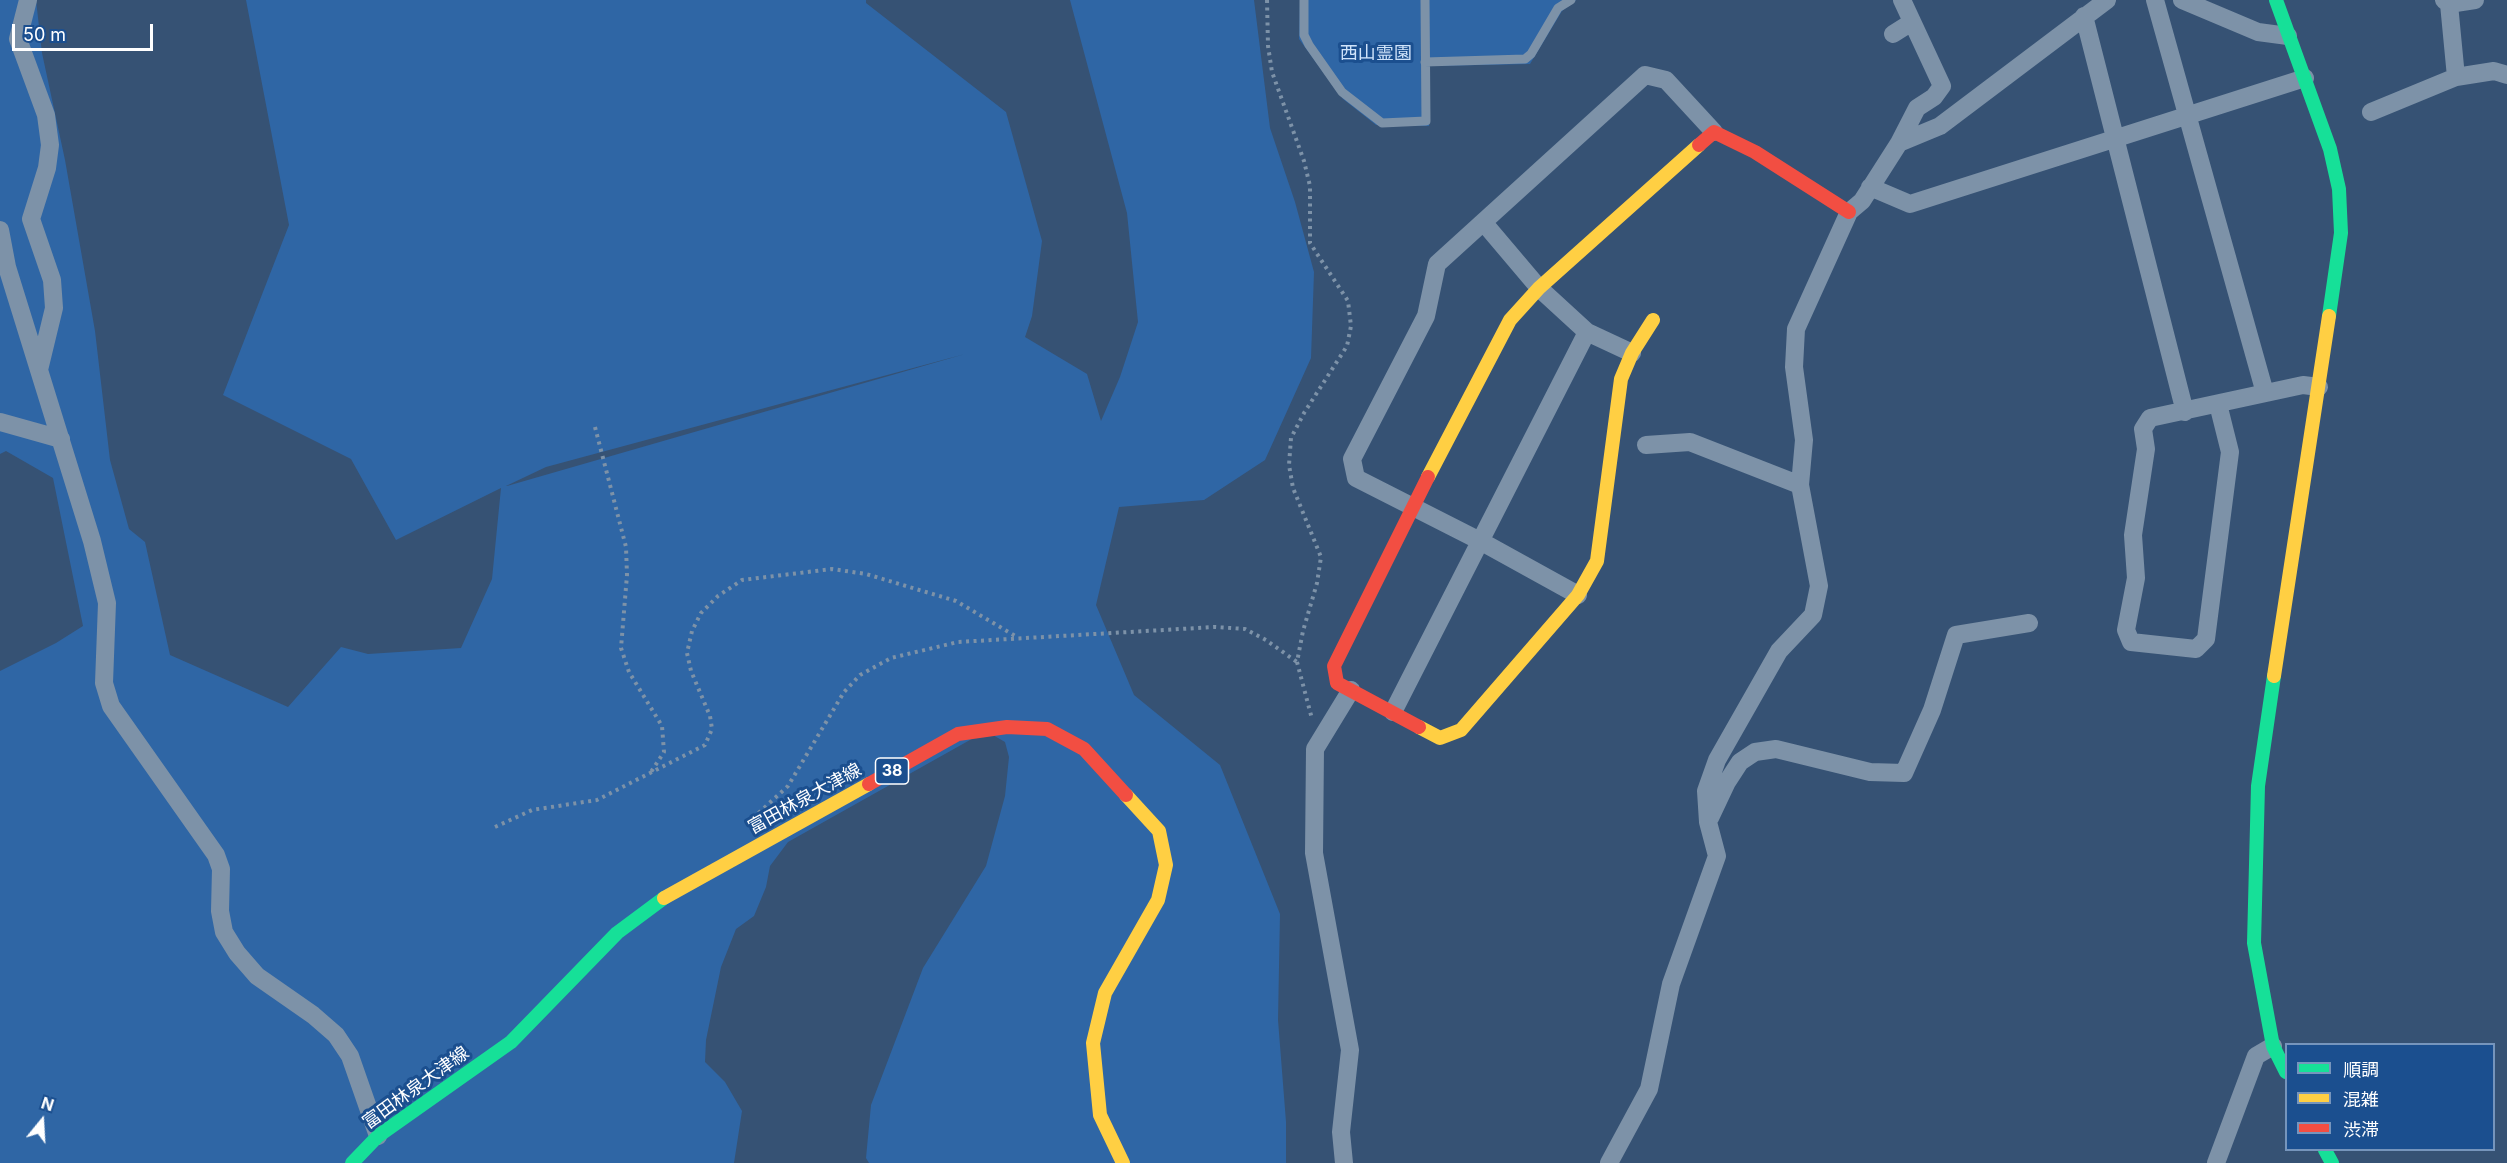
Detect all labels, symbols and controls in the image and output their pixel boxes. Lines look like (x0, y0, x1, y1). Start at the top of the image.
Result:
scale bar (15, 12, 156, 50)
text: 50 m (23, 24, 66, 45)
park label: 西山霊園 (1340, 43, 1412, 65)
road number: 38 (876, 758, 908, 784)
street label: 富田林泉大津線 (745, 759, 865, 839)
street label: 富田林泉大津線 (359, 1042, 473, 1134)
legend (2285, 1043, 2495, 1151)
text: 順調 (2343, 1059, 2379, 1080)
text: 混雑 (2343, 1089, 2379, 1110)
north arrow (12, 1091, 72, 1151)
text: N (39, 1092, 56, 1115)
text: 渋滞 (2343, 1119, 2379, 1140)

